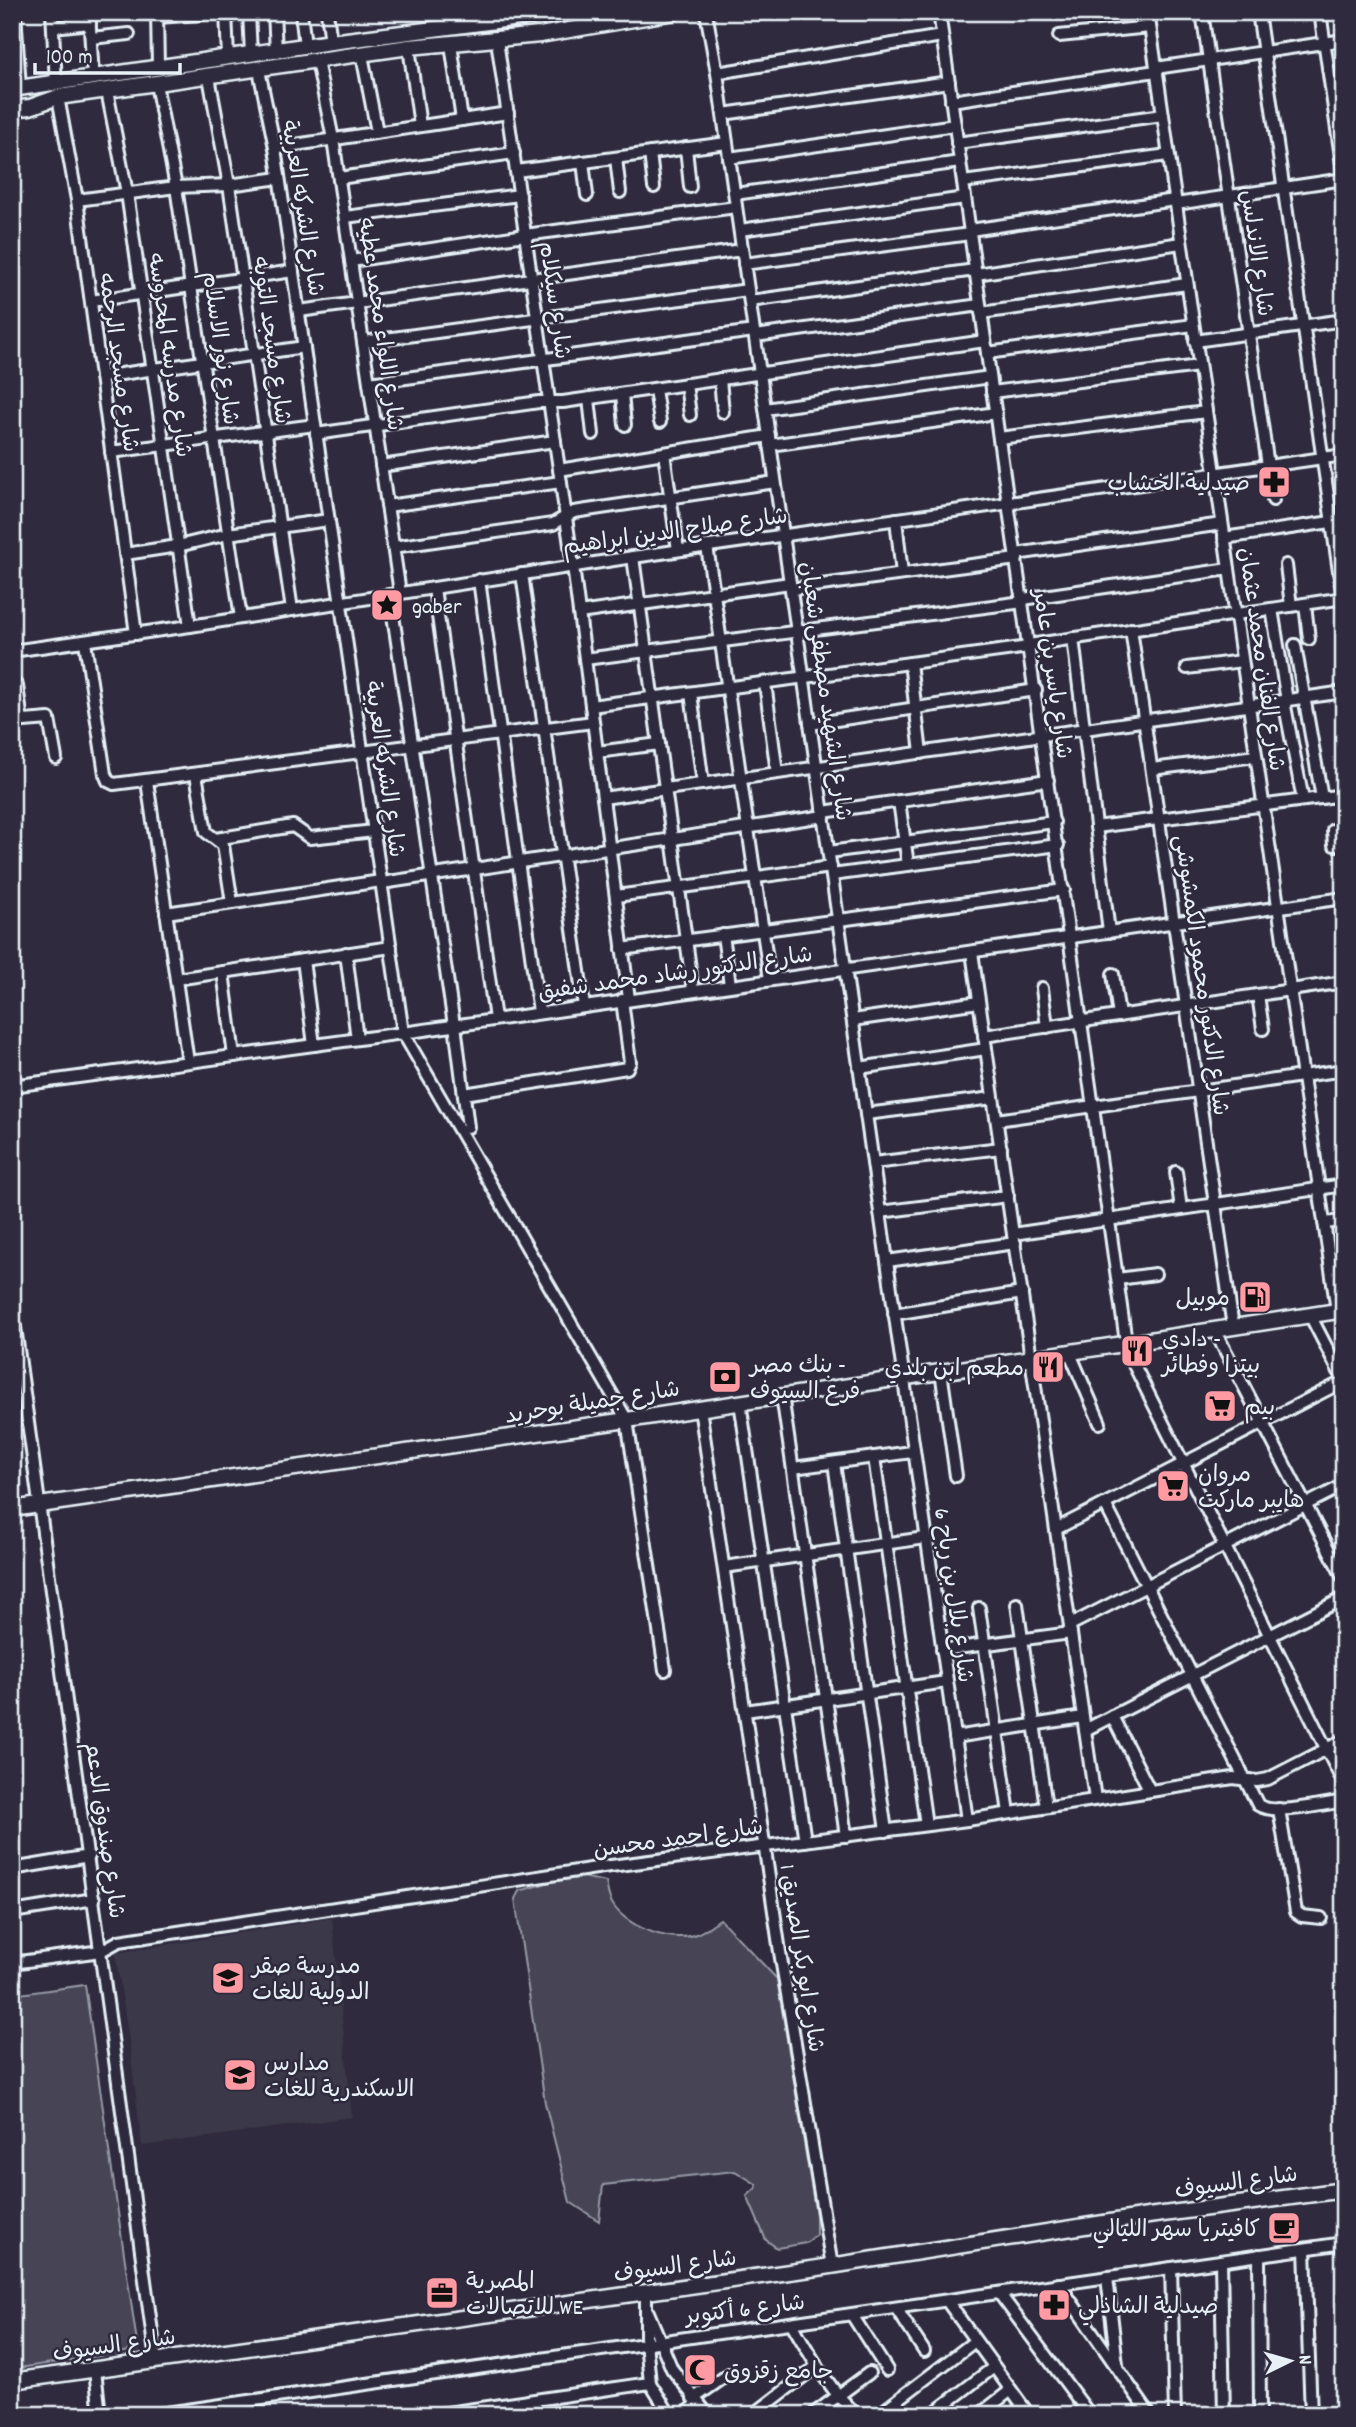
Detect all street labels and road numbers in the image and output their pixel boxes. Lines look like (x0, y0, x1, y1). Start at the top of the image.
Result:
street label: شارع الشركه العربية (270, 118, 331, 299)
street label: شارع الاندلس (1229, 188, 1280, 319)
street label: شارع اللواء محمد عطيه (347, 216, 410, 433)
street label: شارع سيكلام (528, 239, 577, 362)
street label: شارع مدرسه المحروسه (137, 251, 198, 460)
street label: شارع مسجد التوبه (241, 255, 298, 426)
street label: شارع مسجد الرحمه (88, 270, 145, 455)
street label: شارع نور الاسلام (191, 270, 246, 427)
street label: شارع صلاح الدين ابراهيم (561, 501, 790, 566)
street label: شارع الفنان محمد عثمان (1227, 545, 1292, 774)
street label: شارع الشهيد مصطفى شعبان (789, 560, 858, 823)
street label: شارع ياسر بن عامر (1022, 586, 1079, 761)
street label: شارع الشركه العربية (354, 679, 411, 860)
street label: شارع الدكتور محمود الكمشوشى (1163, 833, 1236, 1118)
street label: شارع الدكتور رشاد محمد شفيق (536, 940, 815, 1011)
street label: شارع جميلة بوحريد (503, 1374, 682, 1435)
street label: شارع بلال بن رباح 6 (923, 1506, 980, 1685)
street label: شارع صندوق الدعم (74, 1740, 131, 1921)
street label: شارع احمد محسن (591, 1812, 766, 1869)
street label: شارع ابو بكر الصديق 1 (768, 1862, 831, 2055)
street label: شارع السيوف (1173, 2160, 1300, 2209)
street label: شارع السيوف (612, 2244, 739, 2293)
street label: شارع 6 أكتوبر (681, 2287, 807, 2335)
street label: شارع السيوف (51, 2323, 178, 2372)

